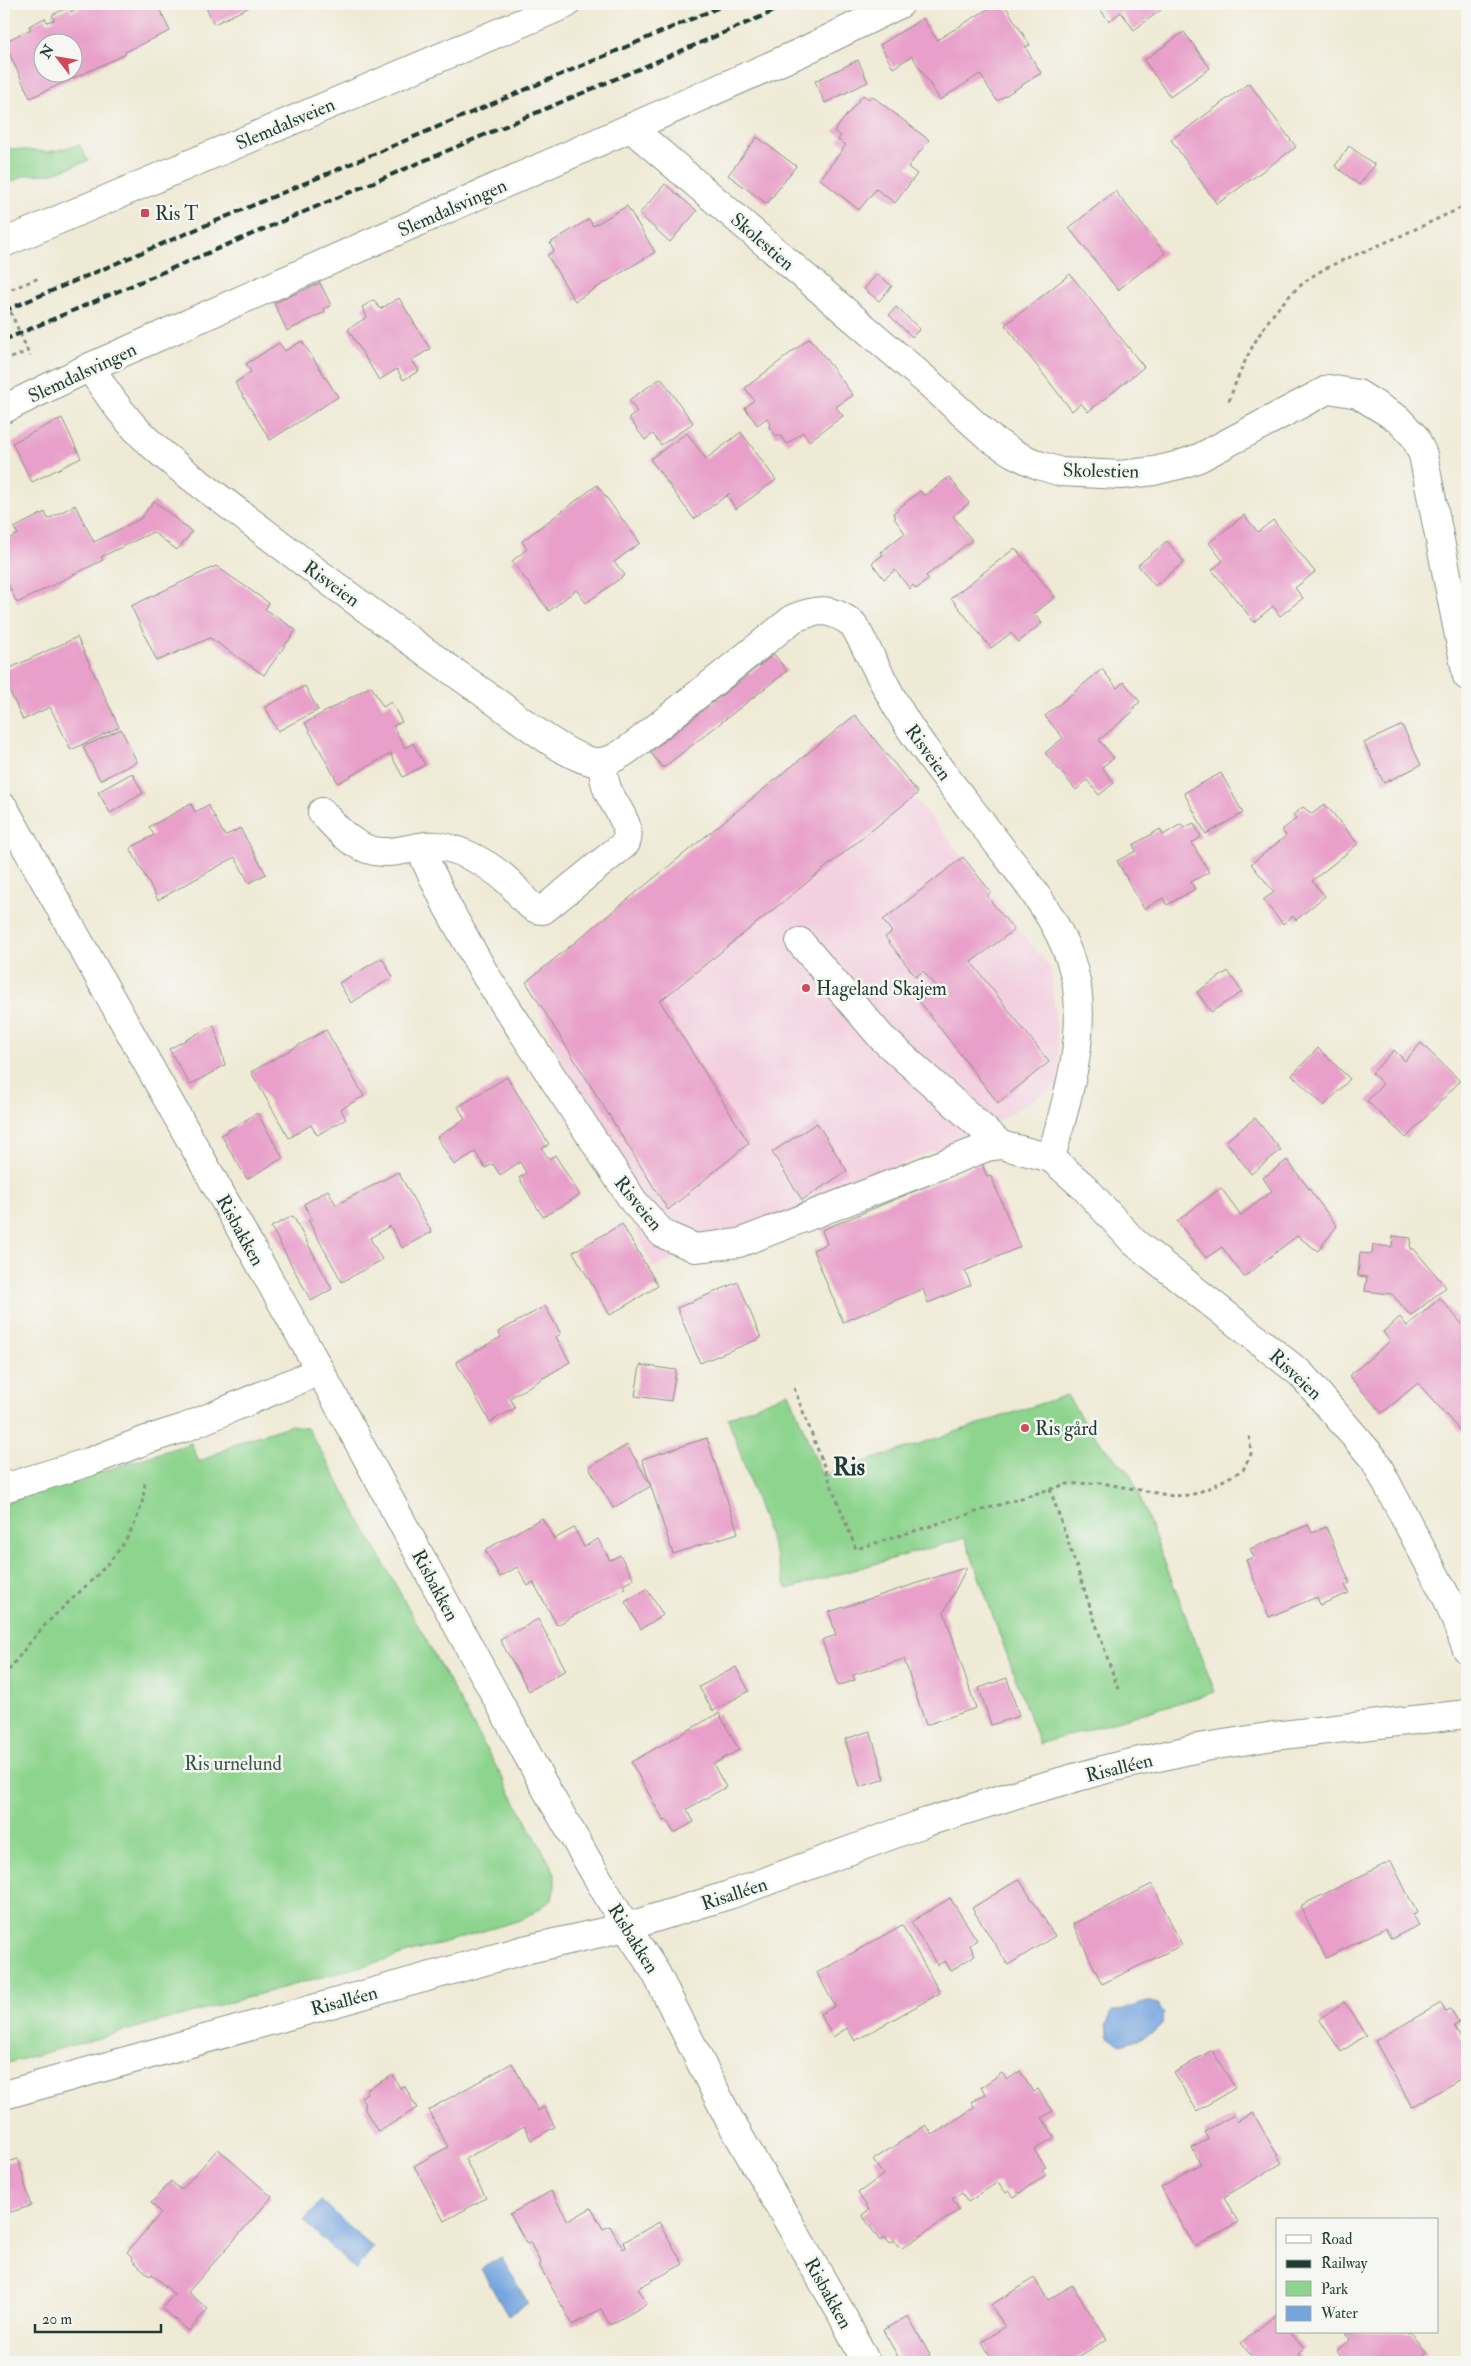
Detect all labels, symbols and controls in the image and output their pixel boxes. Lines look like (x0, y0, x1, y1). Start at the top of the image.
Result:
north arrow (32, 32, 82, 82)
text: N (36, 41, 58, 62)
street label: Slemdalsveien (232, 92, 339, 156)
street label: Slemdalsvingen (394, 173, 511, 243)
place label: Ris T (155, 202, 198, 226)
marker: Ris T (139, 207, 151, 219)
street label: Skolestien (726, 208, 799, 276)
street label: Slemdalsvingen (24, 337, 141, 408)
street label: Skolestien (1063, 458, 1140, 484)
street label: Risveien (299, 555, 364, 612)
street label: Risveien (900, 720, 957, 786)
place label: Hageland Skajem (816, 977, 947, 1001)
marker: Hageland Skajem (800, 982, 812, 994)
street label: Risveien (609, 1171, 668, 1236)
street label: Risbakken (211, 1191, 270, 1271)
street label: Risveien (1264, 1344, 1327, 1405)
place label: Ris gård (1035, 1417, 1098, 1441)
marker: Ris gård (1019, 1422, 1031, 1434)
district label: Ris (833, 1452, 865, 1483)
street label: Risbakken (406, 1545, 464, 1626)
street label: Risalléen (1083, 1748, 1155, 1788)
park label: Ris urnelund (184, 1752, 282, 1776)
street label: Risalléen (698, 1872, 771, 1916)
street label: Risbakken (602, 1899, 664, 1978)
street label: Risalléen (308, 1980, 381, 2021)
legend (1276, 2218, 1438, 2334)
text: Road (1321, 2230, 1353, 2249)
street label: Risbakken (799, 2254, 858, 2334)
text: Railway (1321, 2254, 1368, 2273)
text: Park (1321, 2280, 1348, 2299)
scale bar (35, 2301, 161, 2333)
text: Water (1320, 2304, 1358, 2323)
text: 20 m (42, 2310, 72, 2329)

